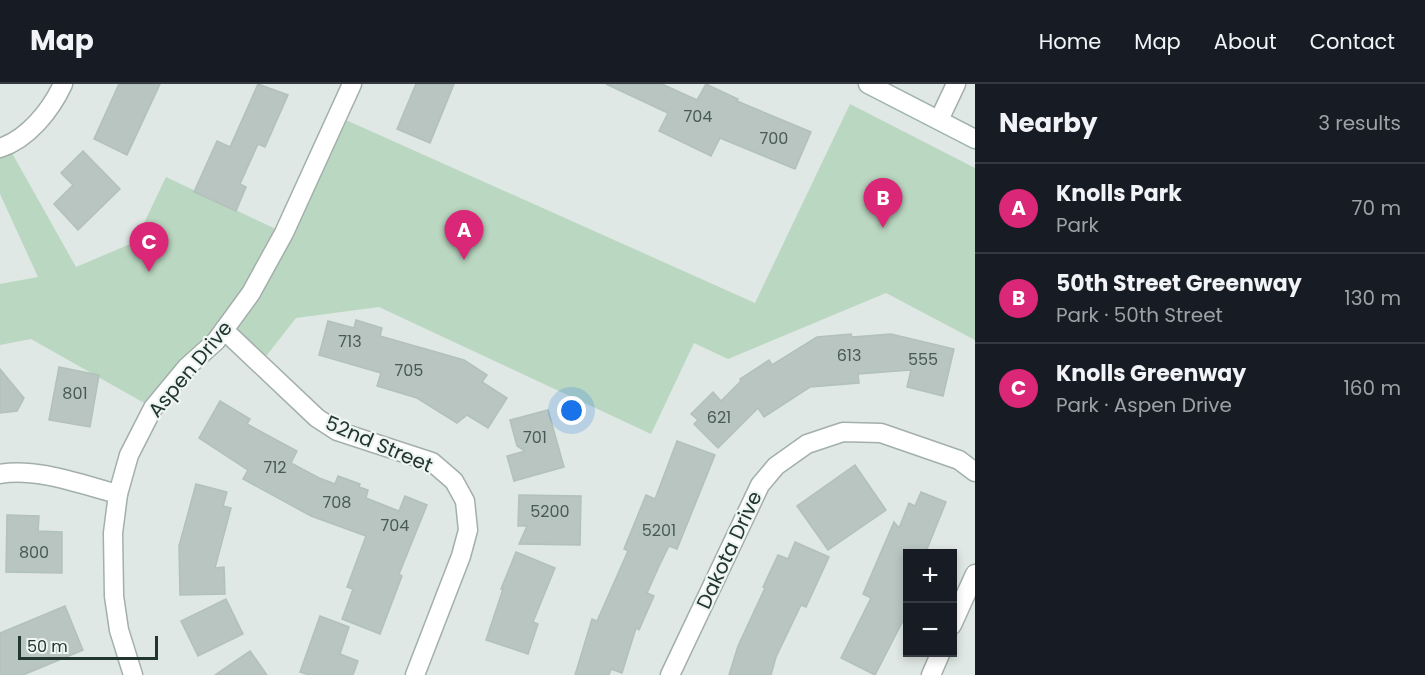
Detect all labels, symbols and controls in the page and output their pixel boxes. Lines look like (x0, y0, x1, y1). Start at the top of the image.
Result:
text: Map (30, 21, 94, 60)
text: Home (1039, 27, 1101, 56)
text: Map (1134, 27, 1181, 56)
text: About (1214, 27, 1277, 56)
text: Contact (1310, 27, 1395, 56)
house number: 704 (684, 105, 712, 128)
text: Nearby (999, 105, 1097, 141)
text: 3 results (1318, 109, 1401, 137)
house number: 700 (760, 127, 788, 150)
pin: B (864, 178, 902, 228)
text: Knolls Park (1056, 178, 1182, 209)
text: A (1011, 194, 1026, 222)
text: 70 m (1352, 194, 1401, 222)
pin: A (444, 210, 484, 260)
text: Park (1056, 211, 1099, 239)
pin: C (130, 222, 168, 272)
text: 50th Street Greenway (1056, 268, 1302, 299)
text: B (1012, 284, 1025, 312)
text: 130 m (1344, 284, 1401, 312)
text: Park · 50th Street (1056, 301, 1223, 329)
street label: Aspen Drive (141, 315, 239, 423)
house number: 713 (338, 330, 362, 353)
house number: 613 (837, 344, 861, 367)
house number: 555 (908, 348, 938, 371)
text: Knolls Greenway (1056, 358, 1246, 389)
house number: 705 (395, 359, 423, 382)
text: C (1011, 374, 1026, 402)
text: 160 m (1343, 374, 1401, 402)
house number: 801 (62, 382, 88, 405)
text: Park · Aspen Drive (1056, 391, 1232, 419)
your location (557, 396, 586, 425)
house number: 621 (707, 406, 731, 429)
street label: 52nd Street (321, 409, 437, 479)
house number: 701 (523, 426, 547, 449)
house number: 712 (263, 456, 287, 479)
street label: Dakota Drive (689, 487, 769, 613)
house number: 708 (323, 491, 351, 514)
house number: 5200 (530, 500, 570, 523)
house number: 704 (381, 514, 409, 537)
house number: 5201 (642, 519, 676, 542)
house number: 800 (19, 541, 49, 564)
map controls (903, 549, 957, 657)
button: + (903, 549, 957, 603)
button: − (903, 603, 957, 657)
scale bar (18, 633, 158, 660)
text: 50 m (27, 635, 68, 658)

